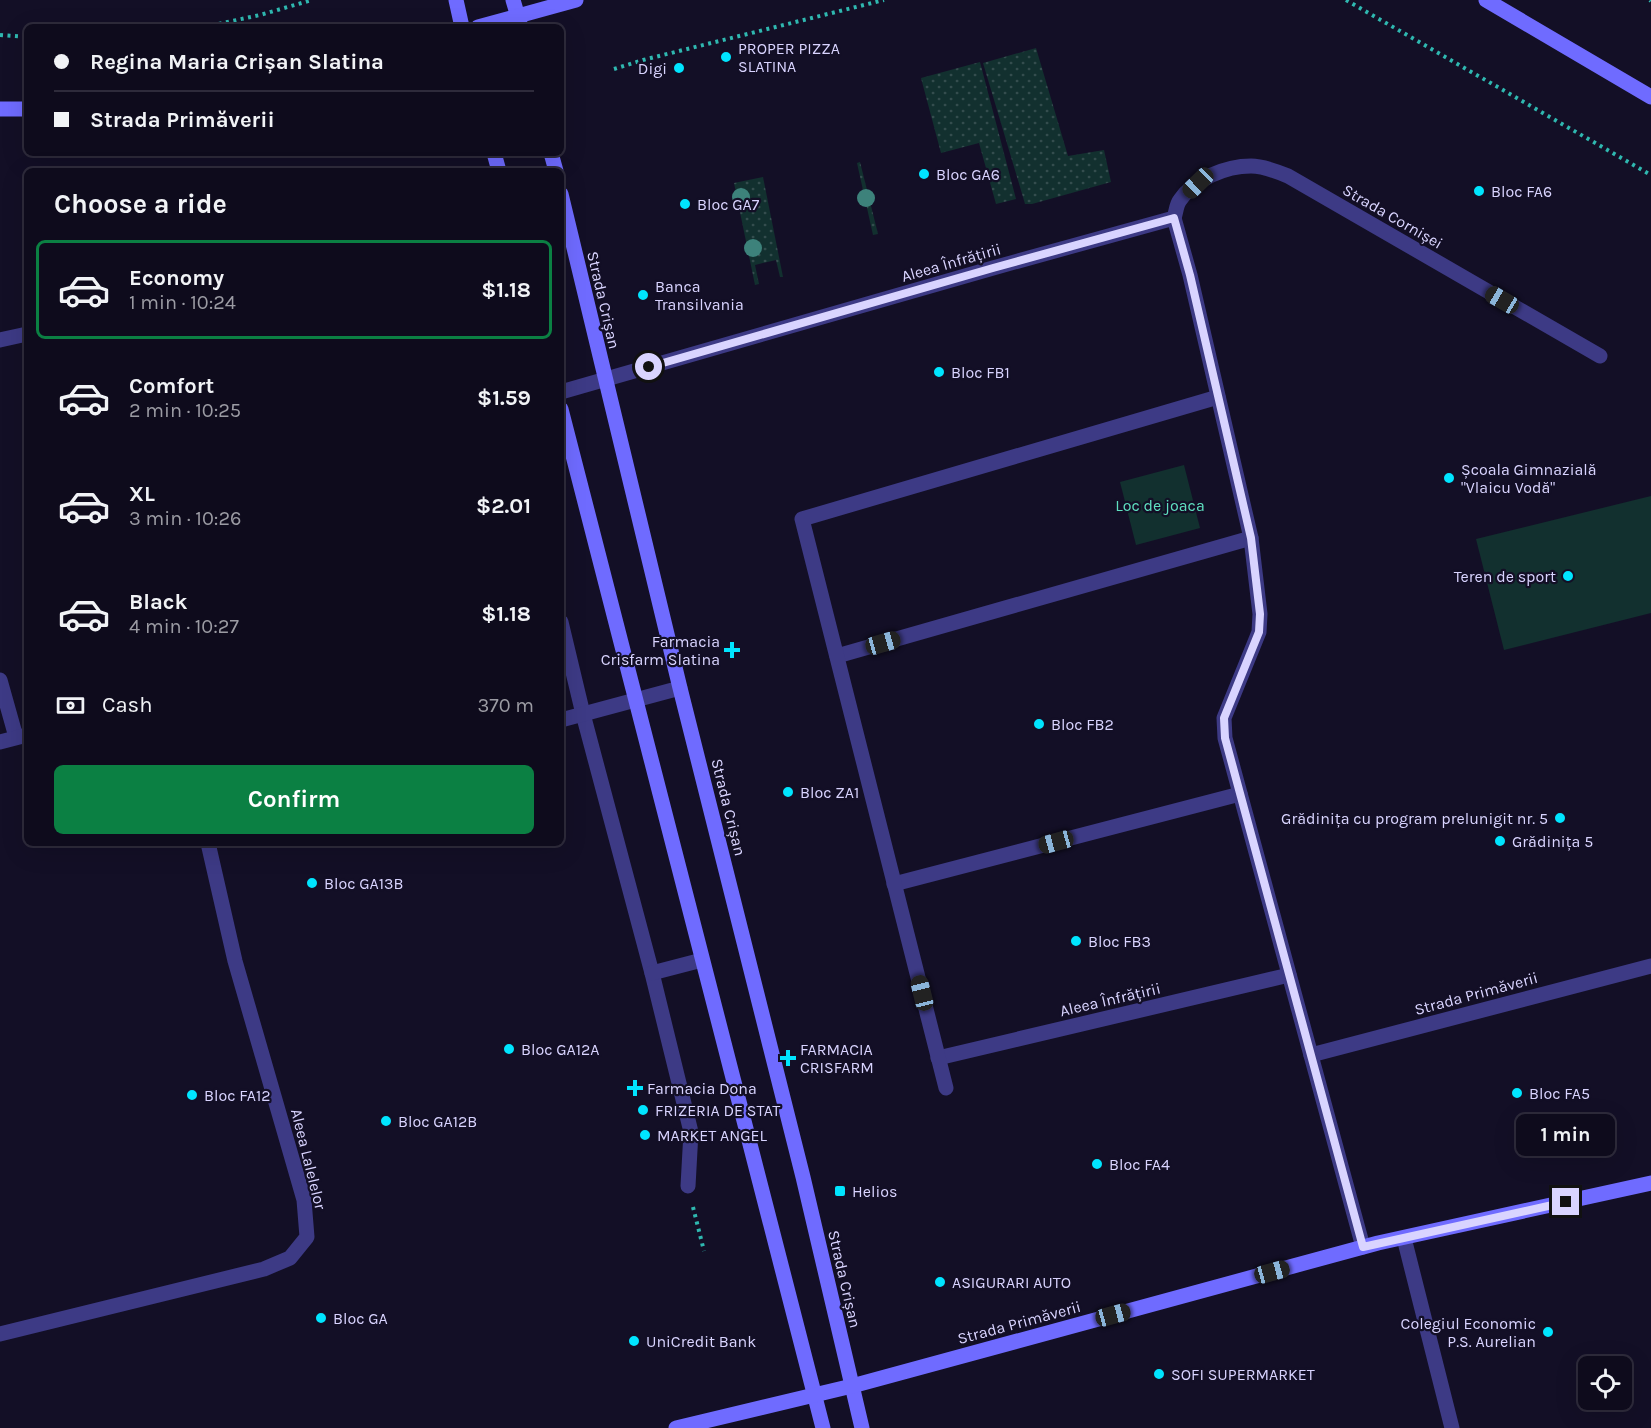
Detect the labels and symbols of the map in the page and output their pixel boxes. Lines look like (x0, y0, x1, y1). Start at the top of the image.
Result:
place label: PROPER PIZZA SLATINA (738, 39, 840, 76)
marker: PROPER PIZZA SLATINA (719, 50, 733, 64)
place label: Digi (638, 59, 667, 78)
marker: Digi (672, 61, 686, 75)
car (1179, 164, 1217, 202)
place label: Bloc GA6 (936, 165, 1000, 184)
marker: Bloc GA6 (917, 167, 931, 181)
street label: Strada Cornișei (1339, 180, 1446, 253)
place label: Bloc FA6 (1491, 182, 1552, 201)
marker: Bloc FA6 (1472, 184, 1486, 198)
place label: Bloc GA7 (697, 195, 760, 214)
marker: Bloc GA7 (678, 197, 692, 211)
street label: Aleea Înfrățirii (899, 239, 1003, 286)
street label: Strada Crișan (583, 249, 624, 351)
place label: Banca Transilvania (655, 277, 744, 314)
car (1482, 283, 1522, 317)
marker: Banca Transilvania (636, 288, 650, 302)
route start (635, 353, 662, 380)
place label: Bloc FB1 (951, 363, 1010, 382)
marker: Bloc FB1 (932, 365, 946, 379)
place label: Școala Gimnazială "Vlaicu Vodă" (1461, 460, 1597, 497)
marker: Școala Gimnazială "Vlaicu Vodă" (1442, 471, 1456, 485)
park label: Loc de joaca (1115, 496, 1205, 515)
place label: Teren de sport (1454, 567, 1556, 586)
marker: Teren de sport (1561, 569, 1575, 583)
car (863, 629, 903, 657)
place label: Farmacia Crisfarm Slatina (601, 632, 720, 669)
marker: Farmacia Crisfarm Slatina (725, 643, 739, 657)
place label: Bloc FB2 (1051, 715, 1114, 734)
marker: Bloc FB2 (1032, 717, 1046, 731)
street label: Strada Crișan (707, 756, 750, 858)
place label: Bloc ZA1 (800, 783, 859, 802)
marker: Bloc ZA1 (781, 785, 795, 799)
place label: Grădinița cu program prelunigit nr. 5 (1281, 809, 1548, 828)
marker: Grădinița cu program prelunigit nr. 5 (1553, 811, 1567, 825)
car (1036, 829, 1076, 855)
place label: Grădinița 5 (1512, 832, 1593, 851)
marker: Grădinița 5 (1493, 834, 1507, 848)
place label: Bloc GA13B (324, 874, 403, 893)
marker: Bloc GA13B (305, 876, 319, 890)
place label: Bloc FB3 (1088, 932, 1151, 951)
marker: Bloc FB3 (1069, 934, 1083, 948)
street label: Strada Primăverii (1412, 968, 1540, 1019)
car (909, 973, 935, 1013)
street label: Aleea Înfrățirii (1058, 979, 1162, 1020)
place label: Bloc GA12A (521, 1040, 599, 1059)
place label: FARMACIA CRISFARM (800, 1040, 874, 1077)
marker: Bloc GA12A (502, 1042, 516, 1056)
marker: FARMACIA CRISFARM (781, 1051, 795, 1065)
place label: Farmacia Dona (647, 1079, 757, 1098)
marker: Farmacia Dona (628, 1081, 642, 1095)
place label: Bloc FA5 (1529, 1084, 1590, 1103)
place label: Bloc FA12 (204, 1086, 270, 1105)
marker: Bloc FA5 (1510, 1086, 1524, 1100)
marker: Bloc FA12 (185, 1088, 199, 1102)
place label: FRIZERIA DE STAT (655, 1101, 780, 1120)
marker: FRIZERIA DE STAT (636, 1103, 650, 1117)
street label: Aleea Lalelelor (287, 1107, 330, 1212)
place label: Bloc GA12B (398, 1112, 477, 1131)
marker: Bloc GA12B (379, 1114, 393, 1128)
callout: 1 min (1516, 1115, 1616, 1157)
place label: MARKET ANGEL (657, 1126, 767, 1145)
marker: MARKET ANGEL (638, 1128, 652, 1142)
place label: Bloc FA4 (1109, 1155, 1170, 1174)
marker: Bloc FA4 (1090, 1157, 1104, 1171)
place label: Helios (852, 1182, 897, 1201)
marker: Helios (833, 1184, 847, 1198)
route end (1552, 1188, 1579, 1215)
street label: Strada Crișan (824, 1228, 865, 1330)
car (1252, 1259, 1292, 1285)
place label: ASIGURARI AUTO (952, 1273, 1071, 1292)
marker: ASIGURARI AUTO (933, 1275, 947, 1289)
street label: Strada Primăverii (955, 1297, 1083, 1348)
car (1093, 1302, 1133, 1328)
place label: Bloc GA (333, 1309, 388, 1328)
marker: Bloc GA (314, 1311, 328, 1325)
place label: Colegiul Economic P.S. Aurelian (1401, 1314, 1536, 1351)
marker: Colegiul Economic P.S. Aurelian (1541, 1325, 1555, 1339)
place label: UniCredit Bank (646, 1332, 756, 1351)
marker: UniCredit Bank (627, 1334, 641, 1348)
place label: SOFI SUPERMARKET (1171, 1365, 1315, 1384)
marker: SOFI SUPERMARKET (1152, 1367, 1166, 1381)

